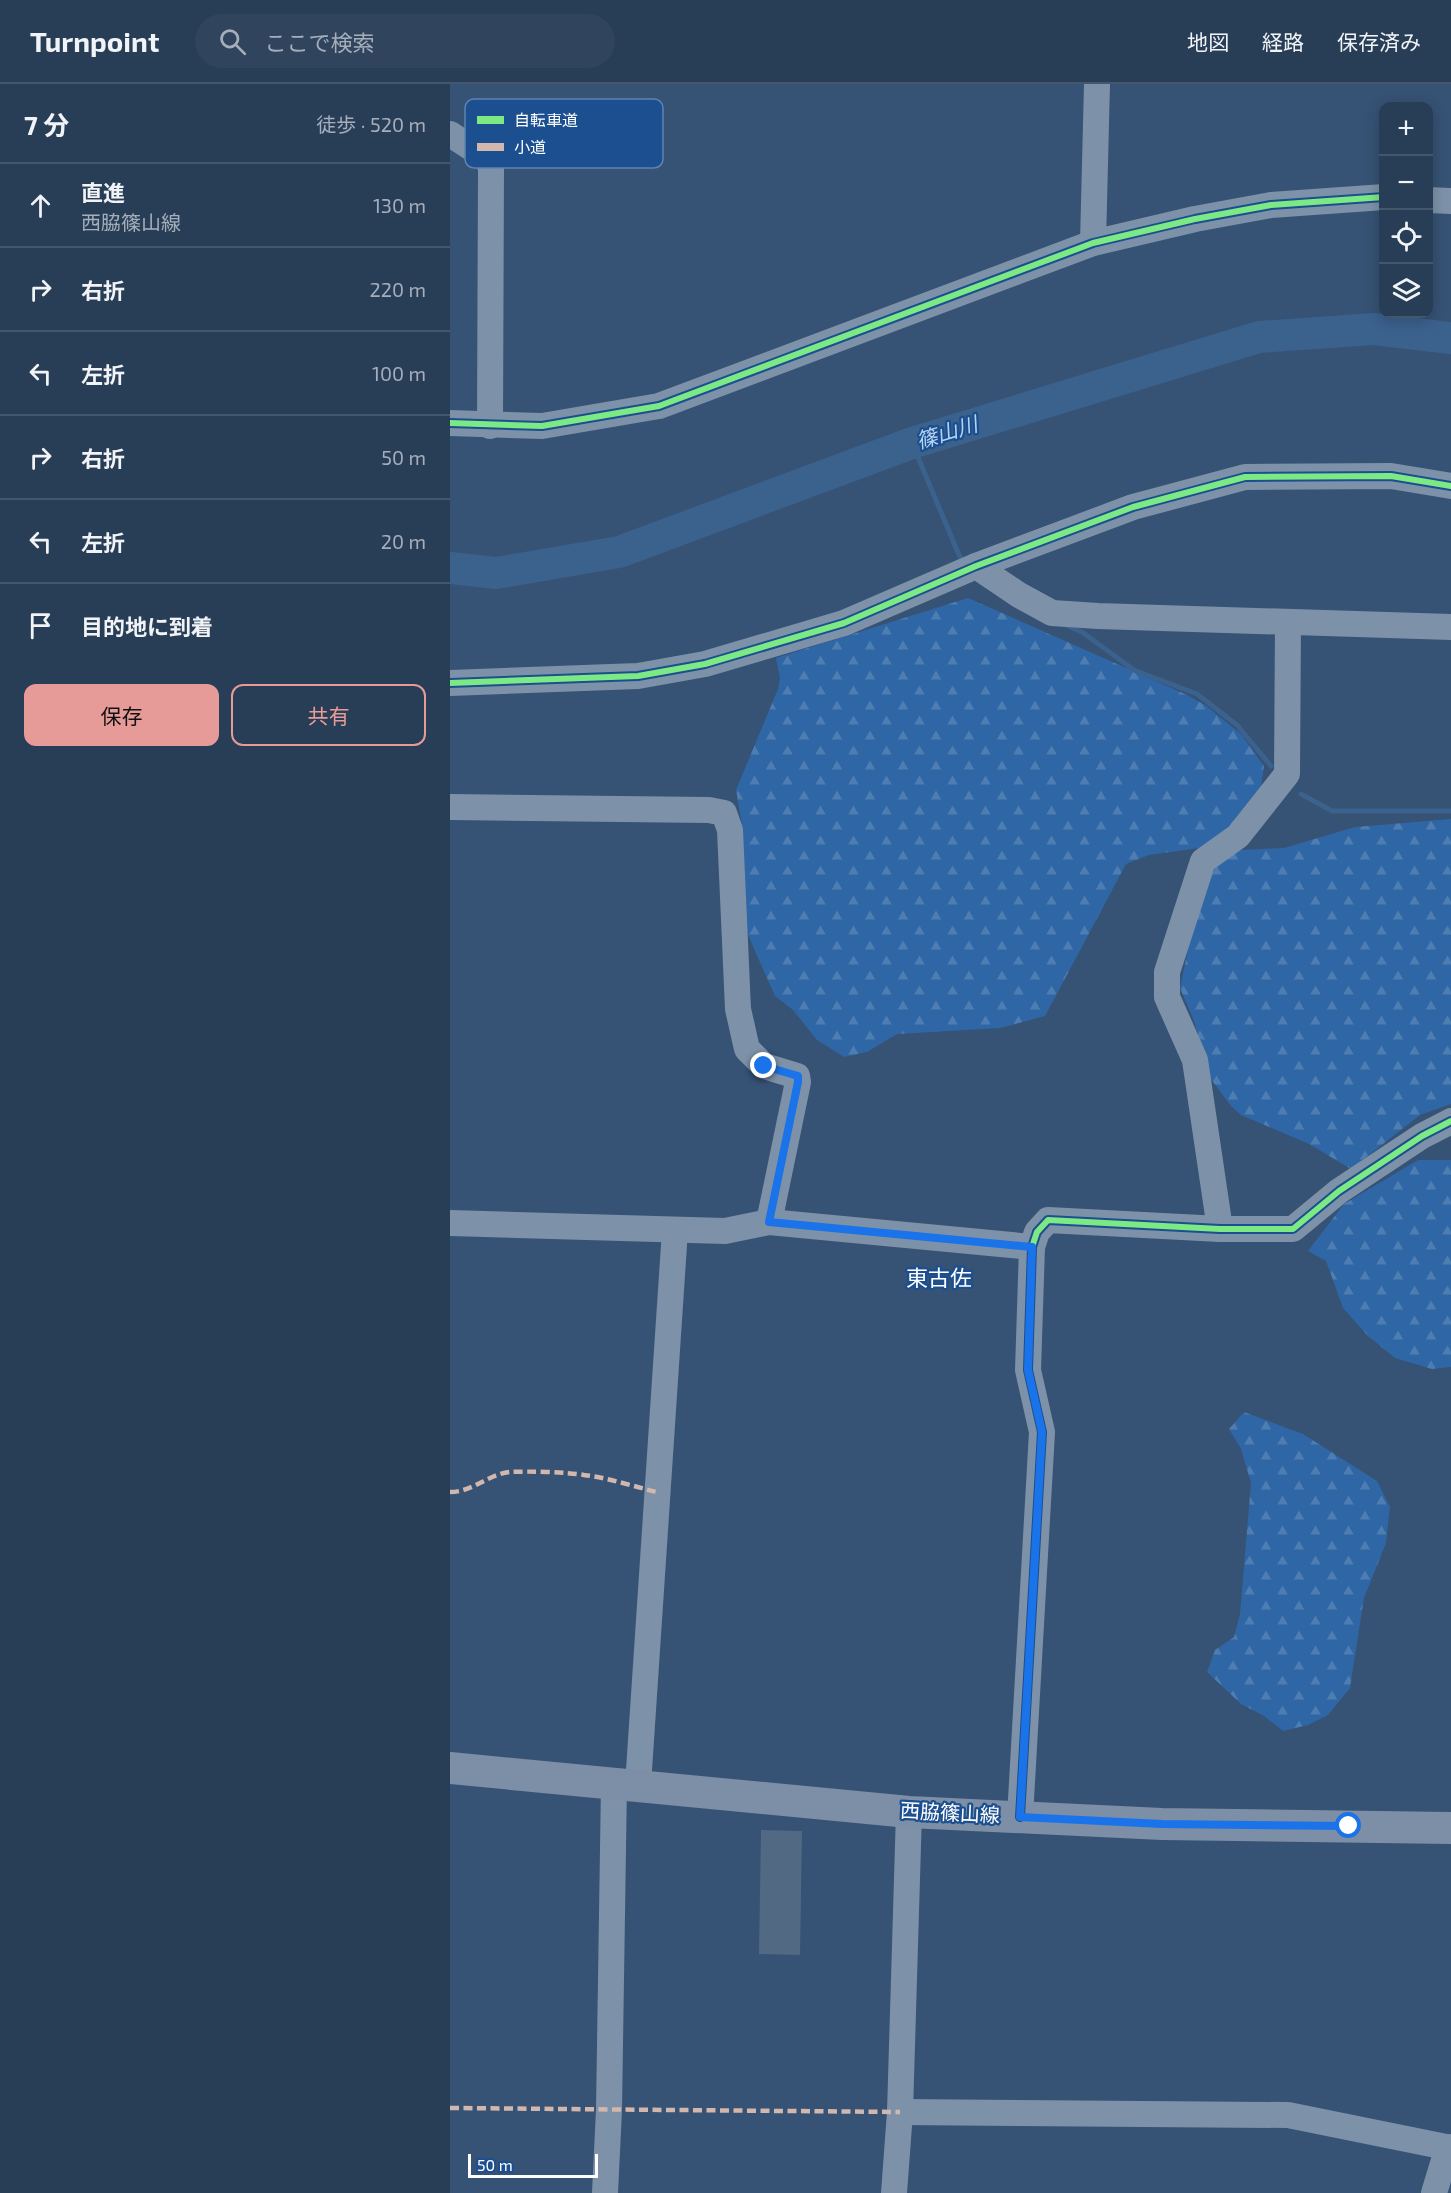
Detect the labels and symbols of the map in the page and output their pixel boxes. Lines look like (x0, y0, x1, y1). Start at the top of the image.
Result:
legend (465, 99, 663, 168)
text: 自転車道 (514, 110, 578, 129)
text: 小道 (514, 137, 546, 156)
water label: 篠山川 (913, 410, 982, 453)
route end (750, 1052, 776, 1078)
district label: 東古佐 (906, 1264, 972, 1290)
street label: 西脇篠山線 (899, 1797, 1001, 1827)
route start (1335, 1812, 1361, 1838)
scale bar (468, 2151, 598, 2178)

